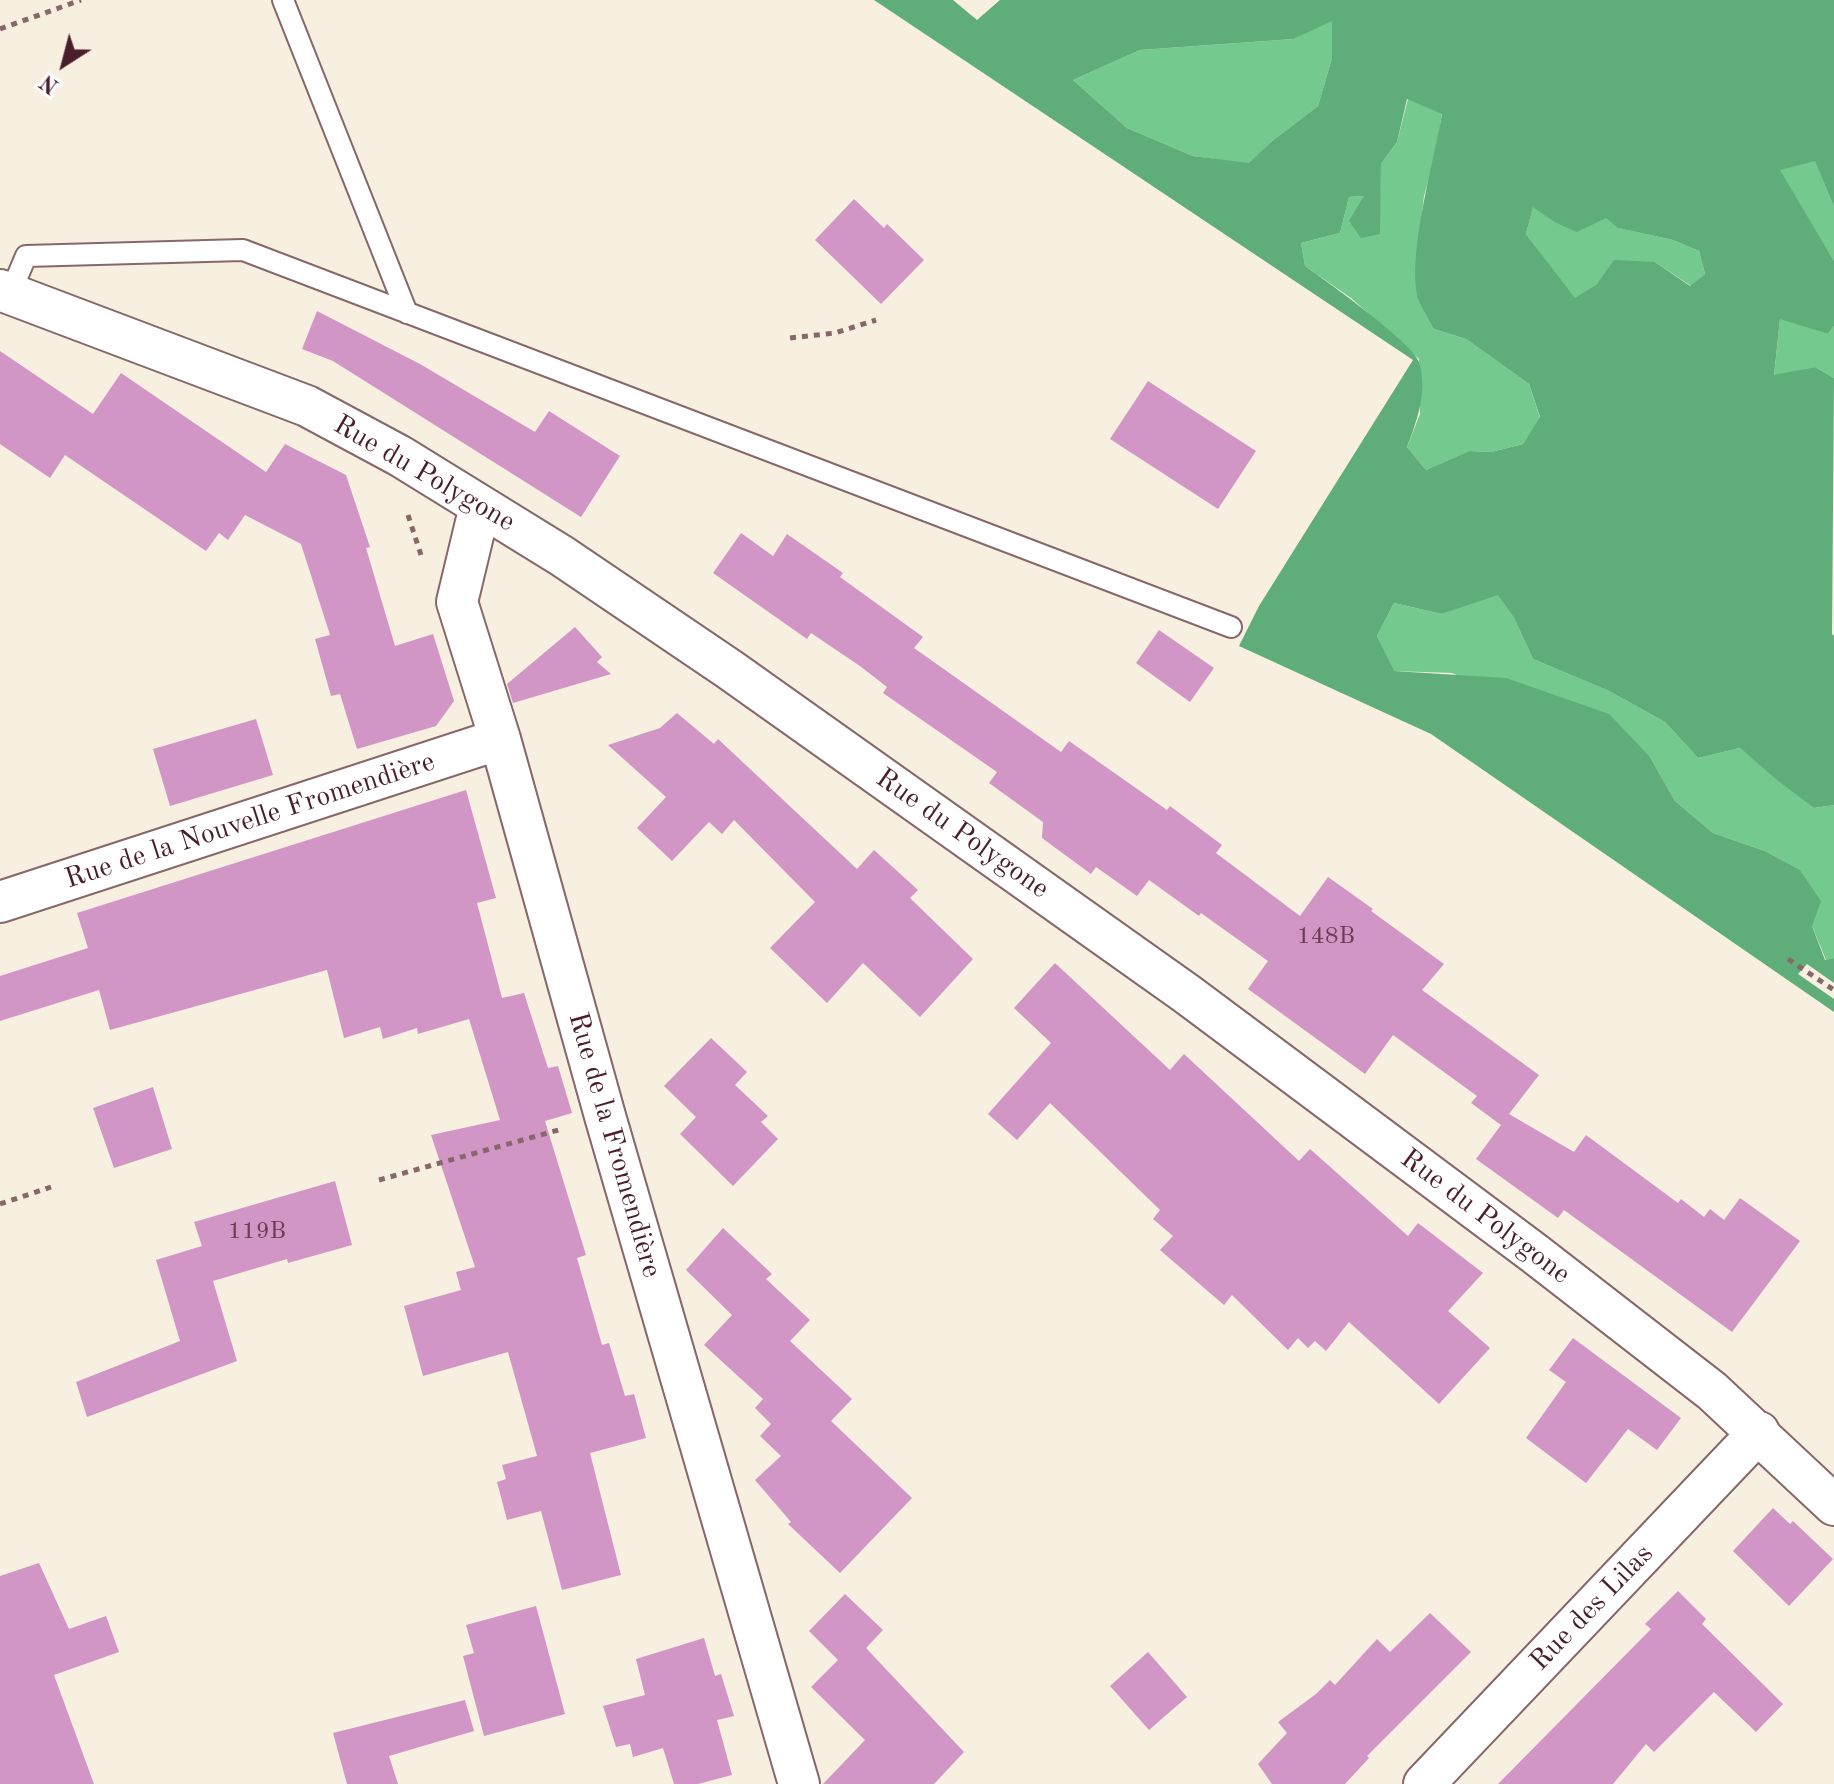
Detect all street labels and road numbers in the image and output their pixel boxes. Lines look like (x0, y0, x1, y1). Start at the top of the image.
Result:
street label: Rue du Polygone (327, 408, 521, 540)
street label: Rue de la Nouvelle Fromendière (61, 745, 439, 897)
street label: Rue du Polygone (869, 762, 1055, 906)
street label: Rue de la Fromendière (560, 1009, 668, 1281)
street label: Rue du Polygone (1393, 1142, 1577, 1292)
street label: Rue des Lilas (1523, 1538, 1661, 1678)

